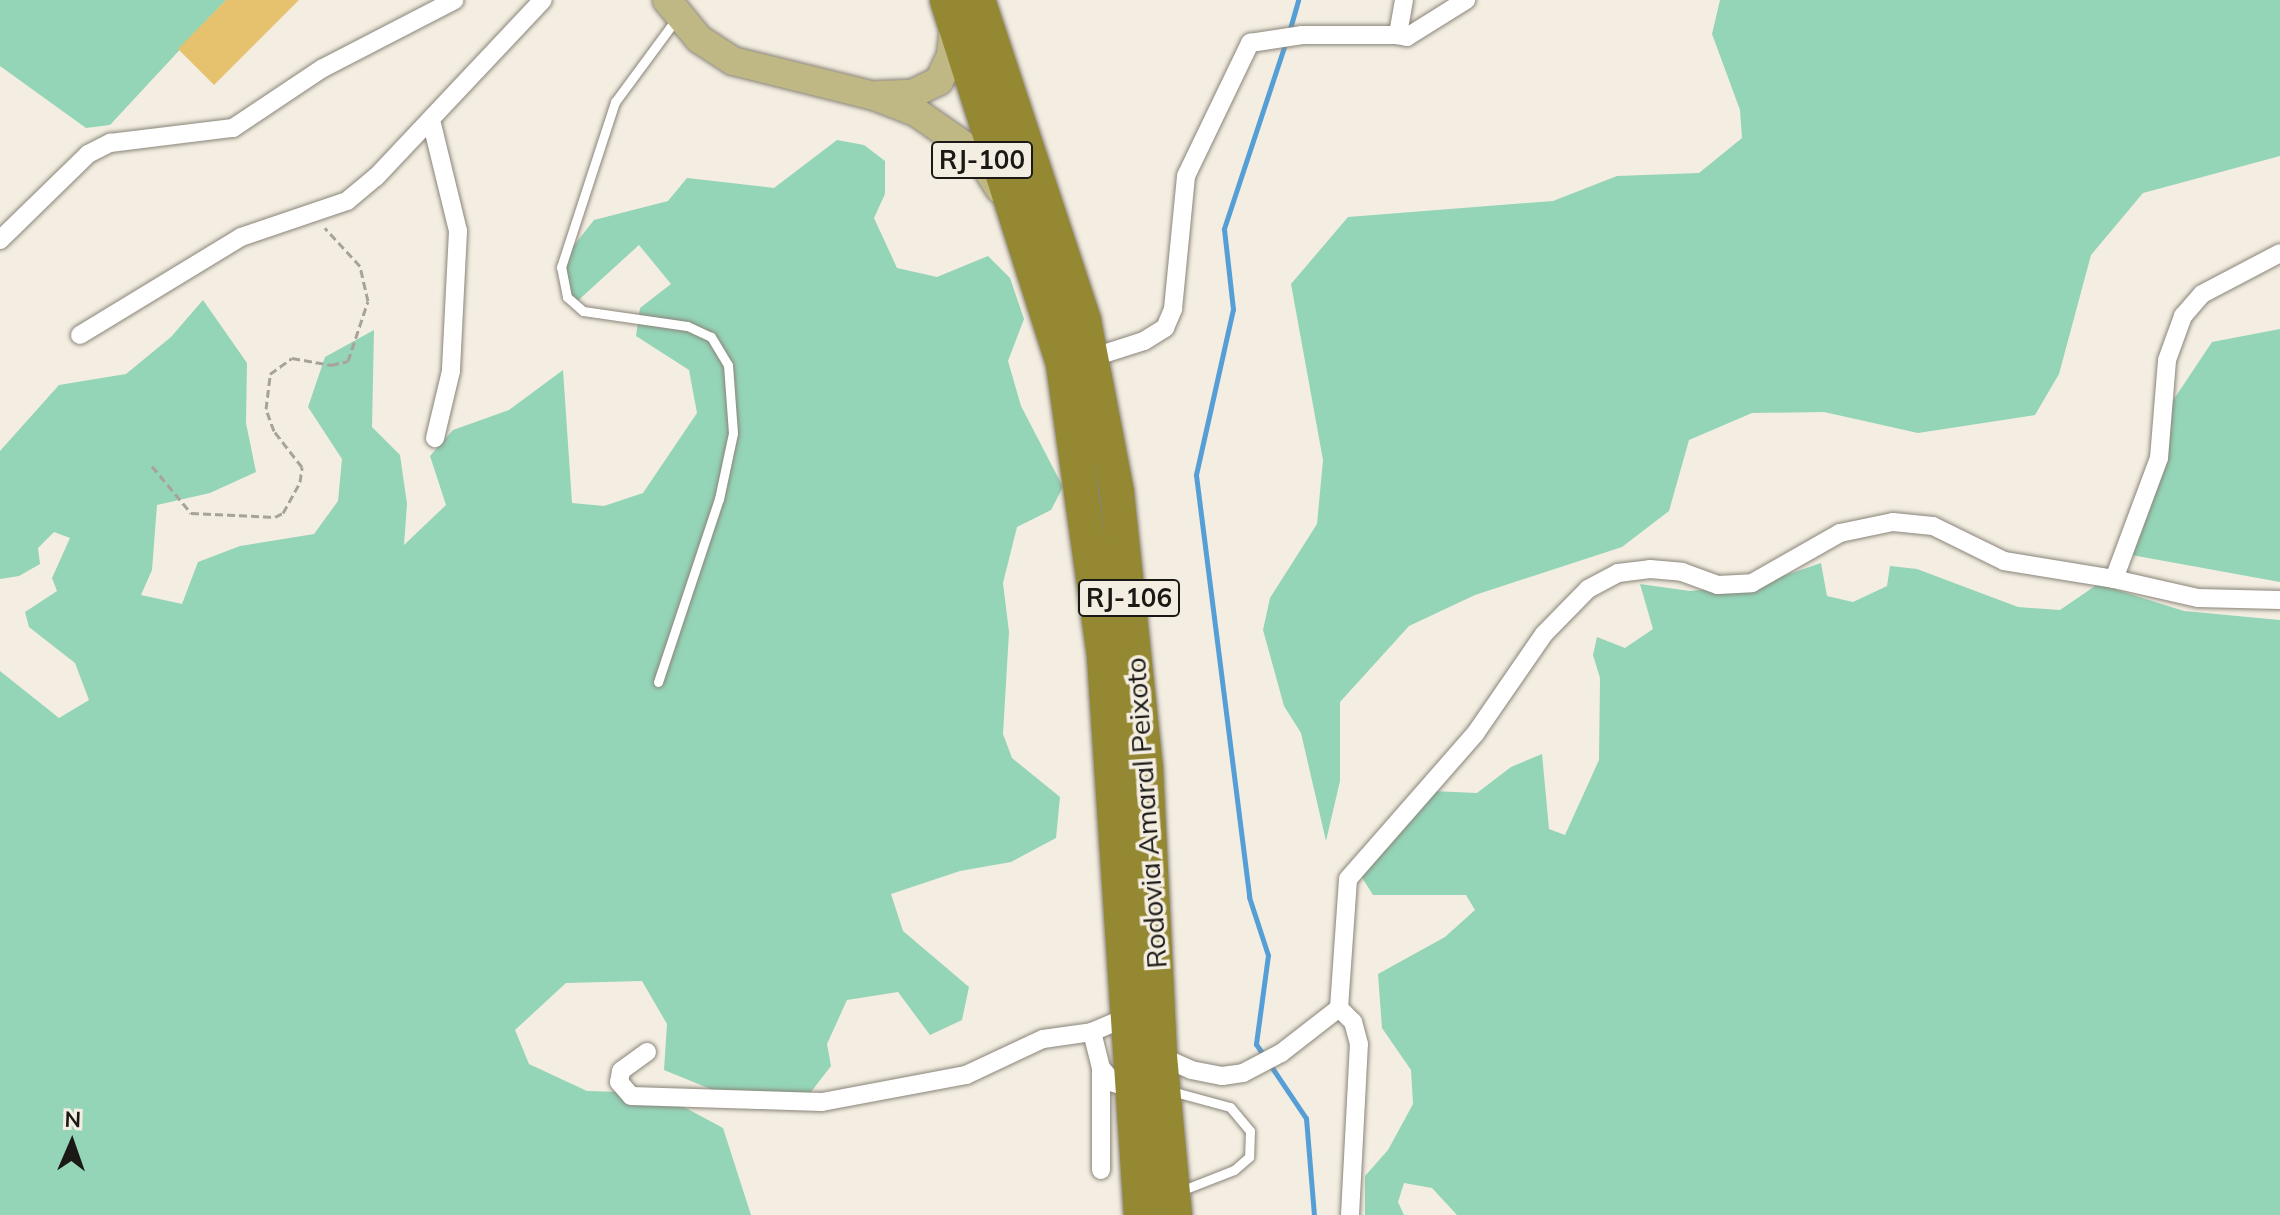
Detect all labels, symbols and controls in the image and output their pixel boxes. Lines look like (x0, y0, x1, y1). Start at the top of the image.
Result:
road number: RJ-100 (930, 138, 1034, 182)
road number: RJ-106 (1077, 576, 1181, 620)
street label: Rodovia Amaral Peixoto (1118, 656, 1174, 970)
north arrow (32, 1103, 112, 1183)
text: N (64, 1105, 82, 1133)

